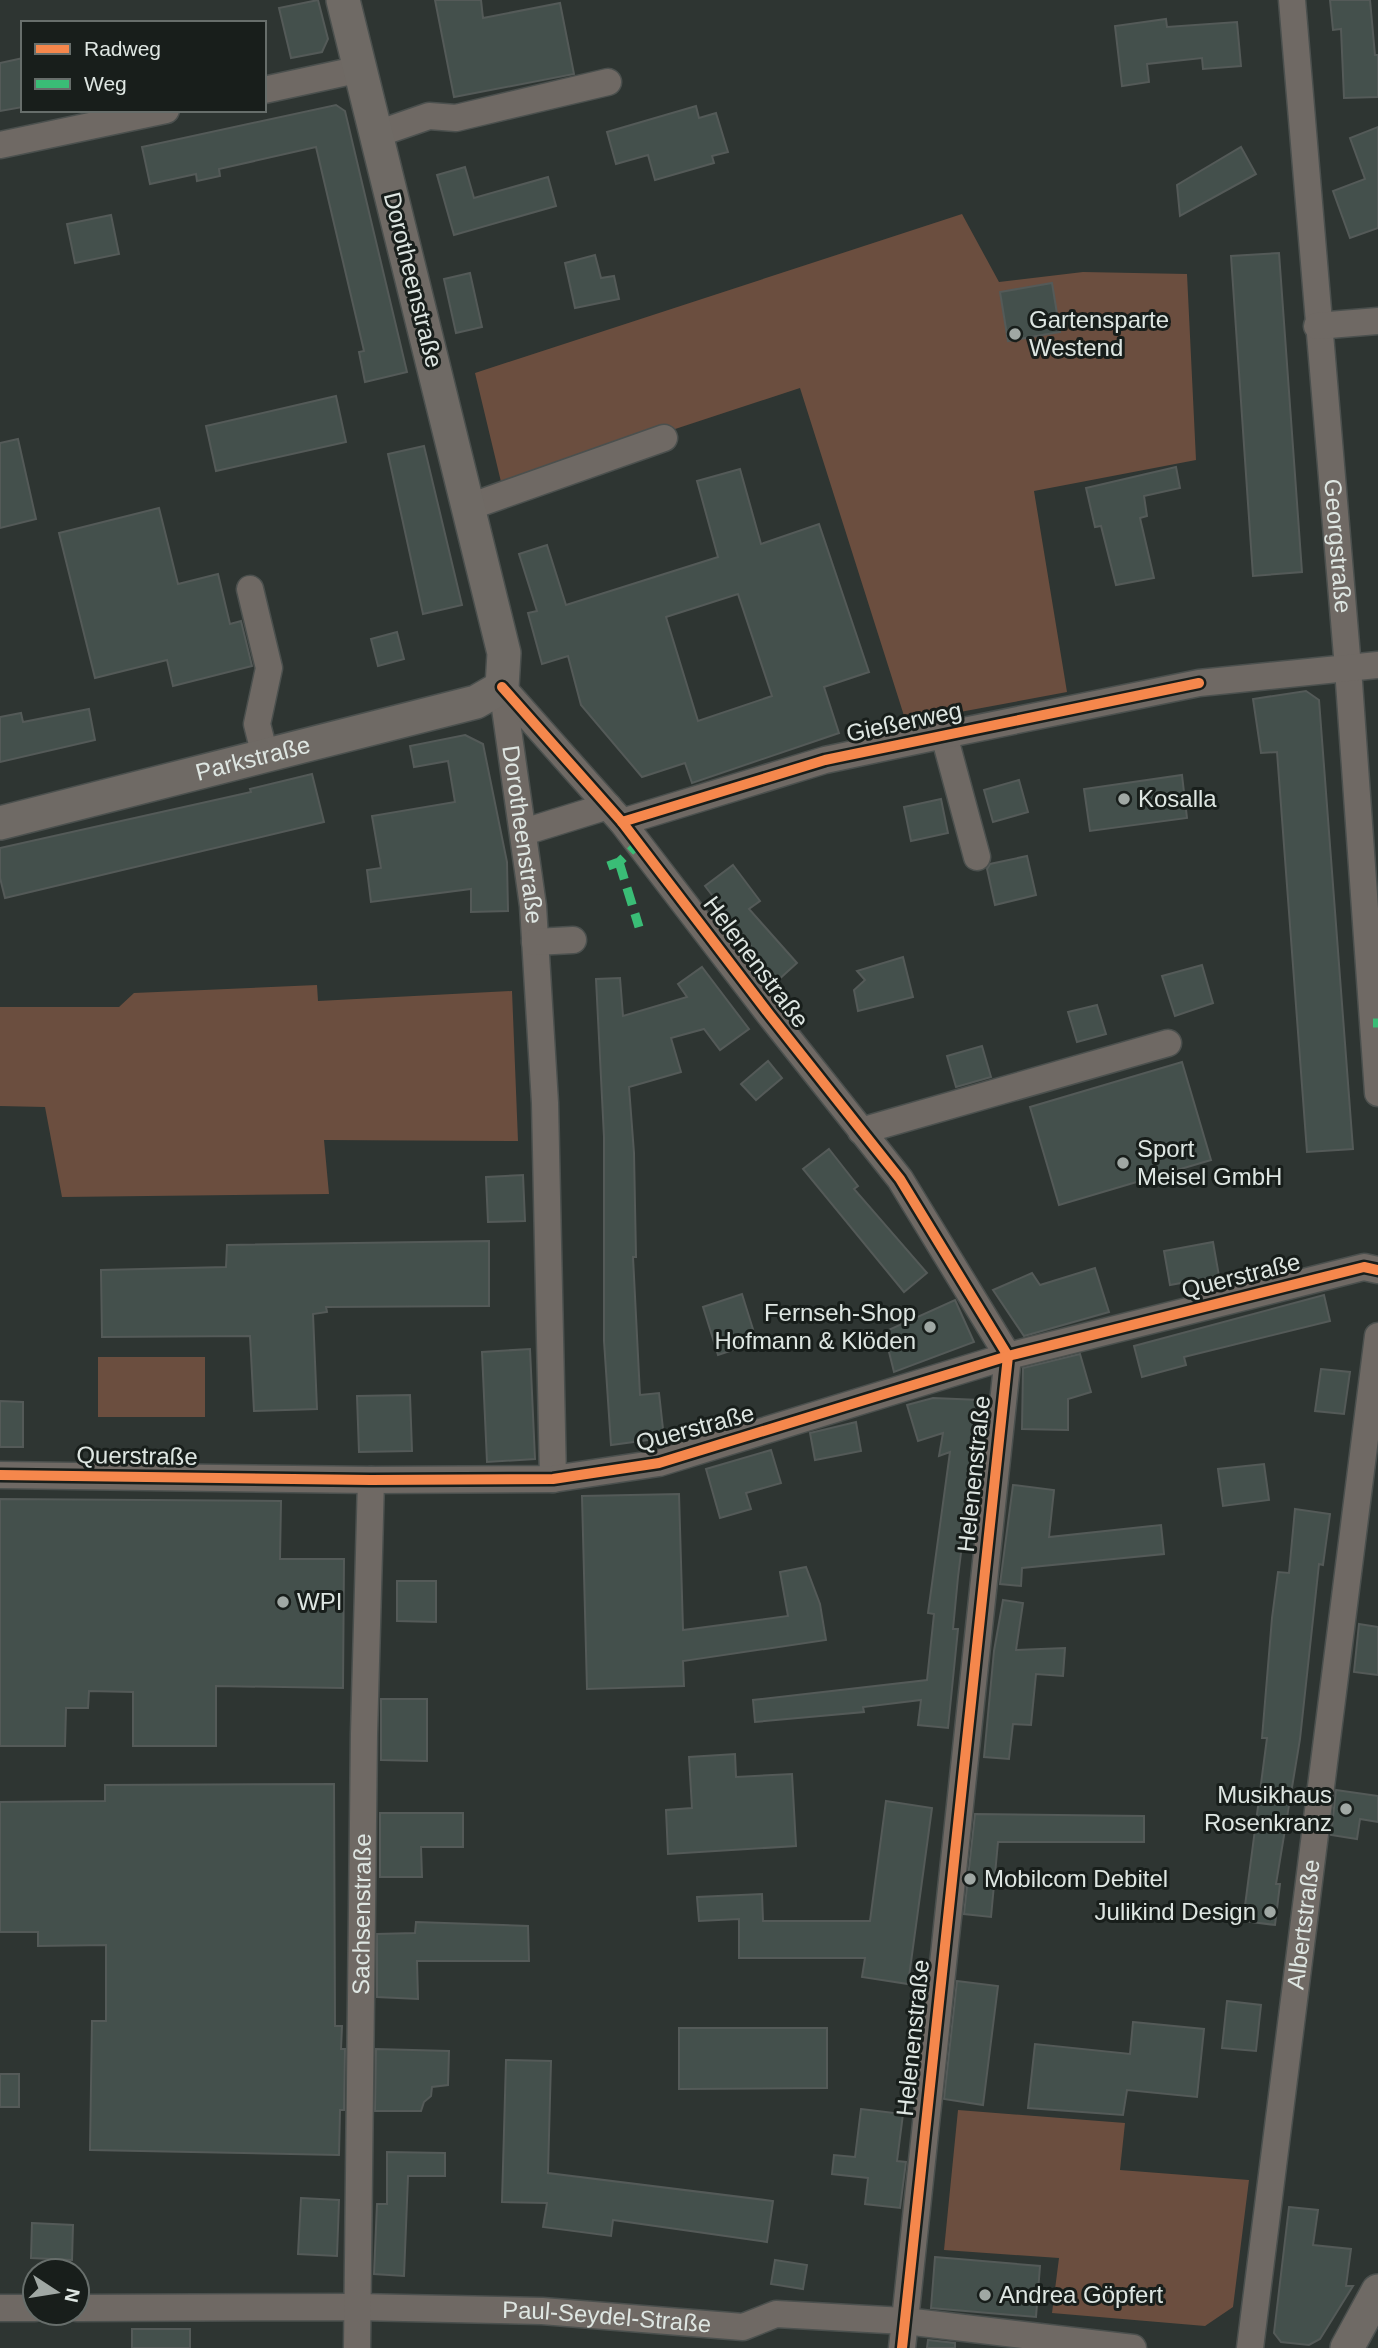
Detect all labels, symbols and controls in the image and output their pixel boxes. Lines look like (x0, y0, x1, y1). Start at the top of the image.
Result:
legend (21, 21, 266, 112)
text: Radweg (84, 37, 161, 60)
text: Weg (84, 72, 127, 95)
street label: Dorotheenstraße (379, 189, 448, 371)
place label: Gartensparte Westend (1029, 306, 1169, 361)
marker: Gartensparte Westend (1007, 326, 1023, 342)
street label: Georgstraße (1319, 478, 1357, 614)
street label: Gießerweg (844, 696, 964, 747)
street label: Parkstraße (193, 731, 313, 786)
street label: Dorotheenstraße (497, 743, 548, 925)
place label: Kosalla (1138, 785, 1217, 812)
marker: Kosalla (1116, 791, 1132, 807)
street label: Helenenstraße (698, 891, 815, 1033)
place label: Sport Meisel GmbH (1137, 1135, 1282, 1190)
marker: Sport Meisel GmbH (1115, 1155, 1131, 1171)
street label: Querstraße (1179, 1248, 1303, 1303)
place label: Fernseh-Shop Hofmann & Klöden (715, 1299, 916, 1354)
marker: Fernseh-Shop Hofmann & Klöden (922, 1319, 938, 1335)
street label: Helenenstraße (952, 1394, 995, 1554)
street label: Querstraße (633, 1399, 757, 1456)
street label: Querstraße (76, 1441, 198, 1470)
place label: WPI (297, 1588, 342, 1615)
marker: WPI (275, 1594, 291, 1610)
place label: Musikhaus Rosenkranz (1204, 1781, 1332, 1836)
marker: Musikhaus Rosenkranz (1338, 1801, 1354, 1817)
street label: Sachsenstraße (347, 1833, 376, 1995)
street label: Albertstraße (1281, 1858, 1325, 1991)
place label: Mobilcom Debitel (984, 1865, 1168, 1892)
marker: Mobilcom Debitel (962, 1871, 978, 1887)
place label: Julikind Design (1095, 1898, 1256, 1925)
marker: Julikind Design (1262, 1904, 1278, 1920)
street label: Helenenstraße (891, 1958, 934, 2118)
north arrow (21, 2257, 91, 2327)
place label: Andrea Göpfert (999, 2281, 1163, 2308)
text: N (60, 2287, 84, 2304)
marker: Andrea Göpfert (977, 2287, 993, 2303)
street label: Paul-Seydel-Straße (502, 2296, 712, 2337)

